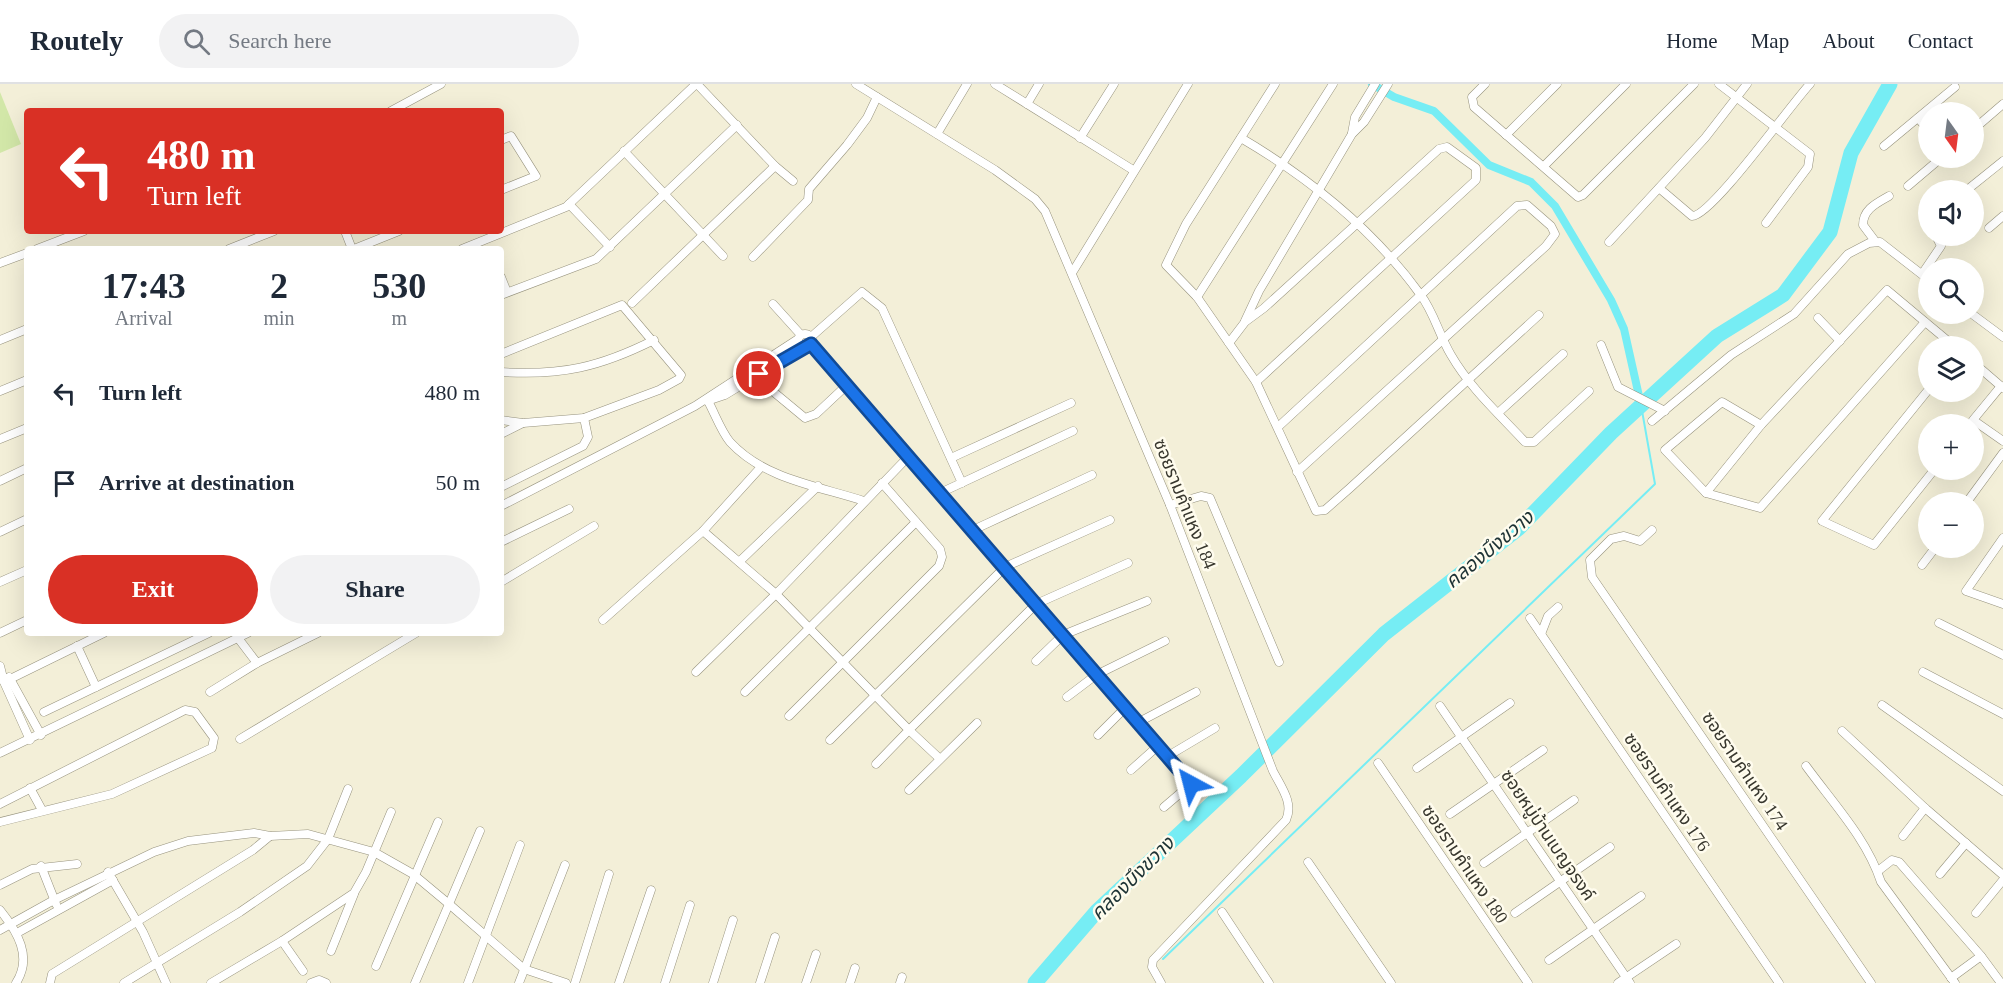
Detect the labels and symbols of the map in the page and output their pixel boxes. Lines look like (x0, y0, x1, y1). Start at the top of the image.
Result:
north arrow (1918, 102, 1984, 168)
pin (733, 348, 784, 399)
street label: ซอยรามคำแหง 184 (1150, 436, 1220, 572)
water label: คลองบึงขวาง (1440, 505, 1539, 592)
street label: ซอยรามคำแหง 174 (1698, 708, 1792, 834)
street label: ซอยรามคำแหง 176 (1620, 729, 1714, 855)
position arrow (1159, 752, 1223, 816)
street label: ซอยหมู่บ้านเบญจรงค์ (1495, 766, 1599, 905)
street label: ซอยรามคำแหง 180 (1418, 801, 1512, 927)
water label: คลองบึงขวาง (1086, 831, 1179, 924)

